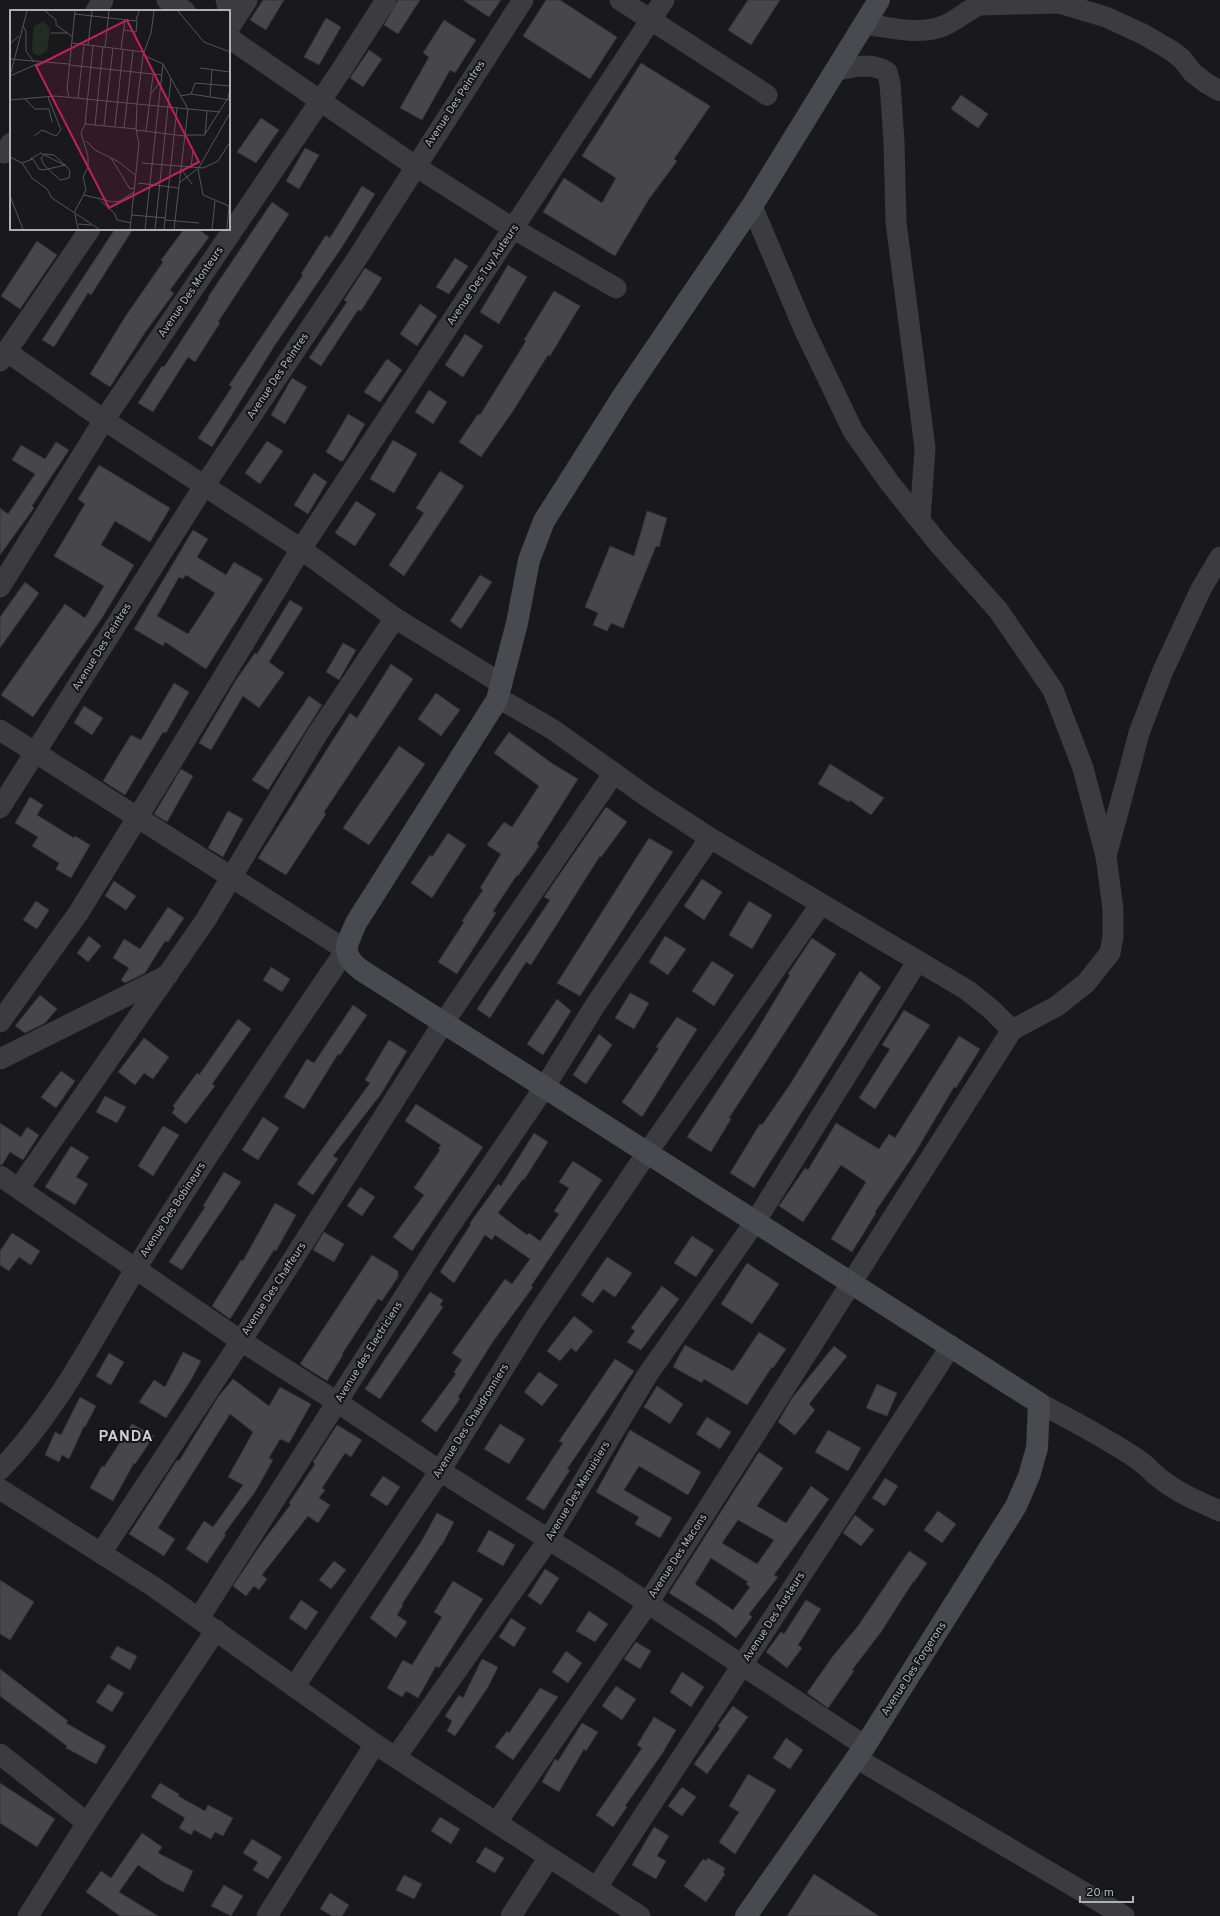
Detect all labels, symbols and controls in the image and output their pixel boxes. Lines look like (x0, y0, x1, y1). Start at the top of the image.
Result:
inset map (10, 10, 230, 230)
street label: Avenue Des Peintres (422, 58, 488, 150)
street label: Avenue Des Tuy Auteurs (444, 222, 522, 328)
street label: Avenue Des Monteurs (155, 244, 227, 340)
street label: Avenue Des Peintres (244, 330, 312, 422)
street label: Avenue Des Peintres (69, 601, 135, 693)
street label: Avenue Des Bobineurs (137, 1160, 209, 1260)
street label: Avenue Des Chaffeurs (239, 1240, 309, 1338)
street label: Avenue des Electriciens (332, 1299, 406, 1405)
street label: Avenue Des Chaudronniers (430, 1361, 512, 1481)
district label: PANDA (98, 1428, 154, 1447)
street label: Avenue Des Menuisiers (543, 1439, 613, 1543)
street label: Avenue Des Macons (645, 1511, 711, 1601)
street label: Avenue Des Austeurs (740, 1570, 808, 1664)
street label: Avenue Des Forgerons (878, 1619, 950, 1719)
scale bar (1080, 1878, 1133, 1904)
text: 20 m (1086, 1885, 1114, 1901)

